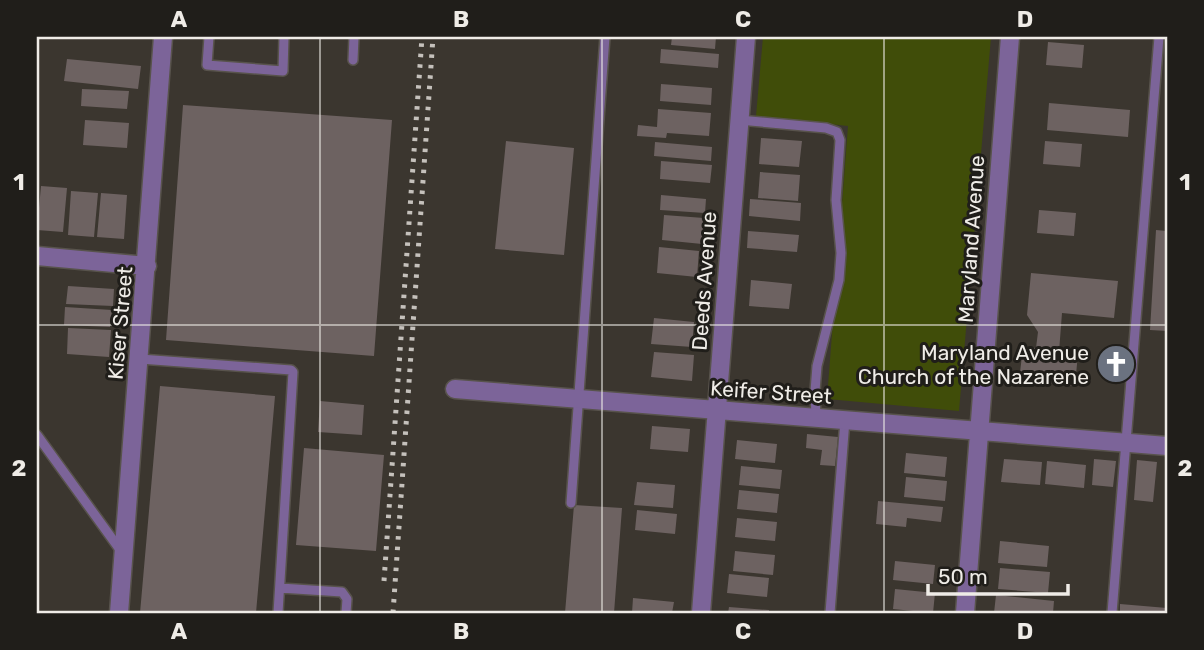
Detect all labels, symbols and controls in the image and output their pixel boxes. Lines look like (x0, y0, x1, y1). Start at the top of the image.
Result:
text: A (171, 5, 188, 33)
text: B (453, 5, 469, 33)
text: C (735, 5, 751, 33)
text: D (1017, 5, 1033, 33)
street label: Maryland Avenue (953, 154, 989, 324)
text: 1 (13, 168, 25, 196)
text: 1 (1179, 168, 1191, 196)
street label: Deeds Avenue (687, 211, 721, 351)
street label: Kiser Street (103, 265, 137, 381)
place label: Maryland Avenue Church of the Nazarene (858, 340, 1089, 389)
church icon: Maryland Avenue Church of the Nazarene (1095, 343, 1137, 385)
street label: Keifer Street (709, 375, 833, 409)
text: 2 (12, 454, 26, 482)
text: 2 (1178, 454, 1192, 482)
scale bar (928, 552, 1068, 596)
text: 50 m (938, 564, 988, 589)
text: A (171, 617, 188, 645)
text: B (453, 617, 469, 645)
text: C (735, 617, 751, 645)
text: D (1017, 617, 1033, 645)

